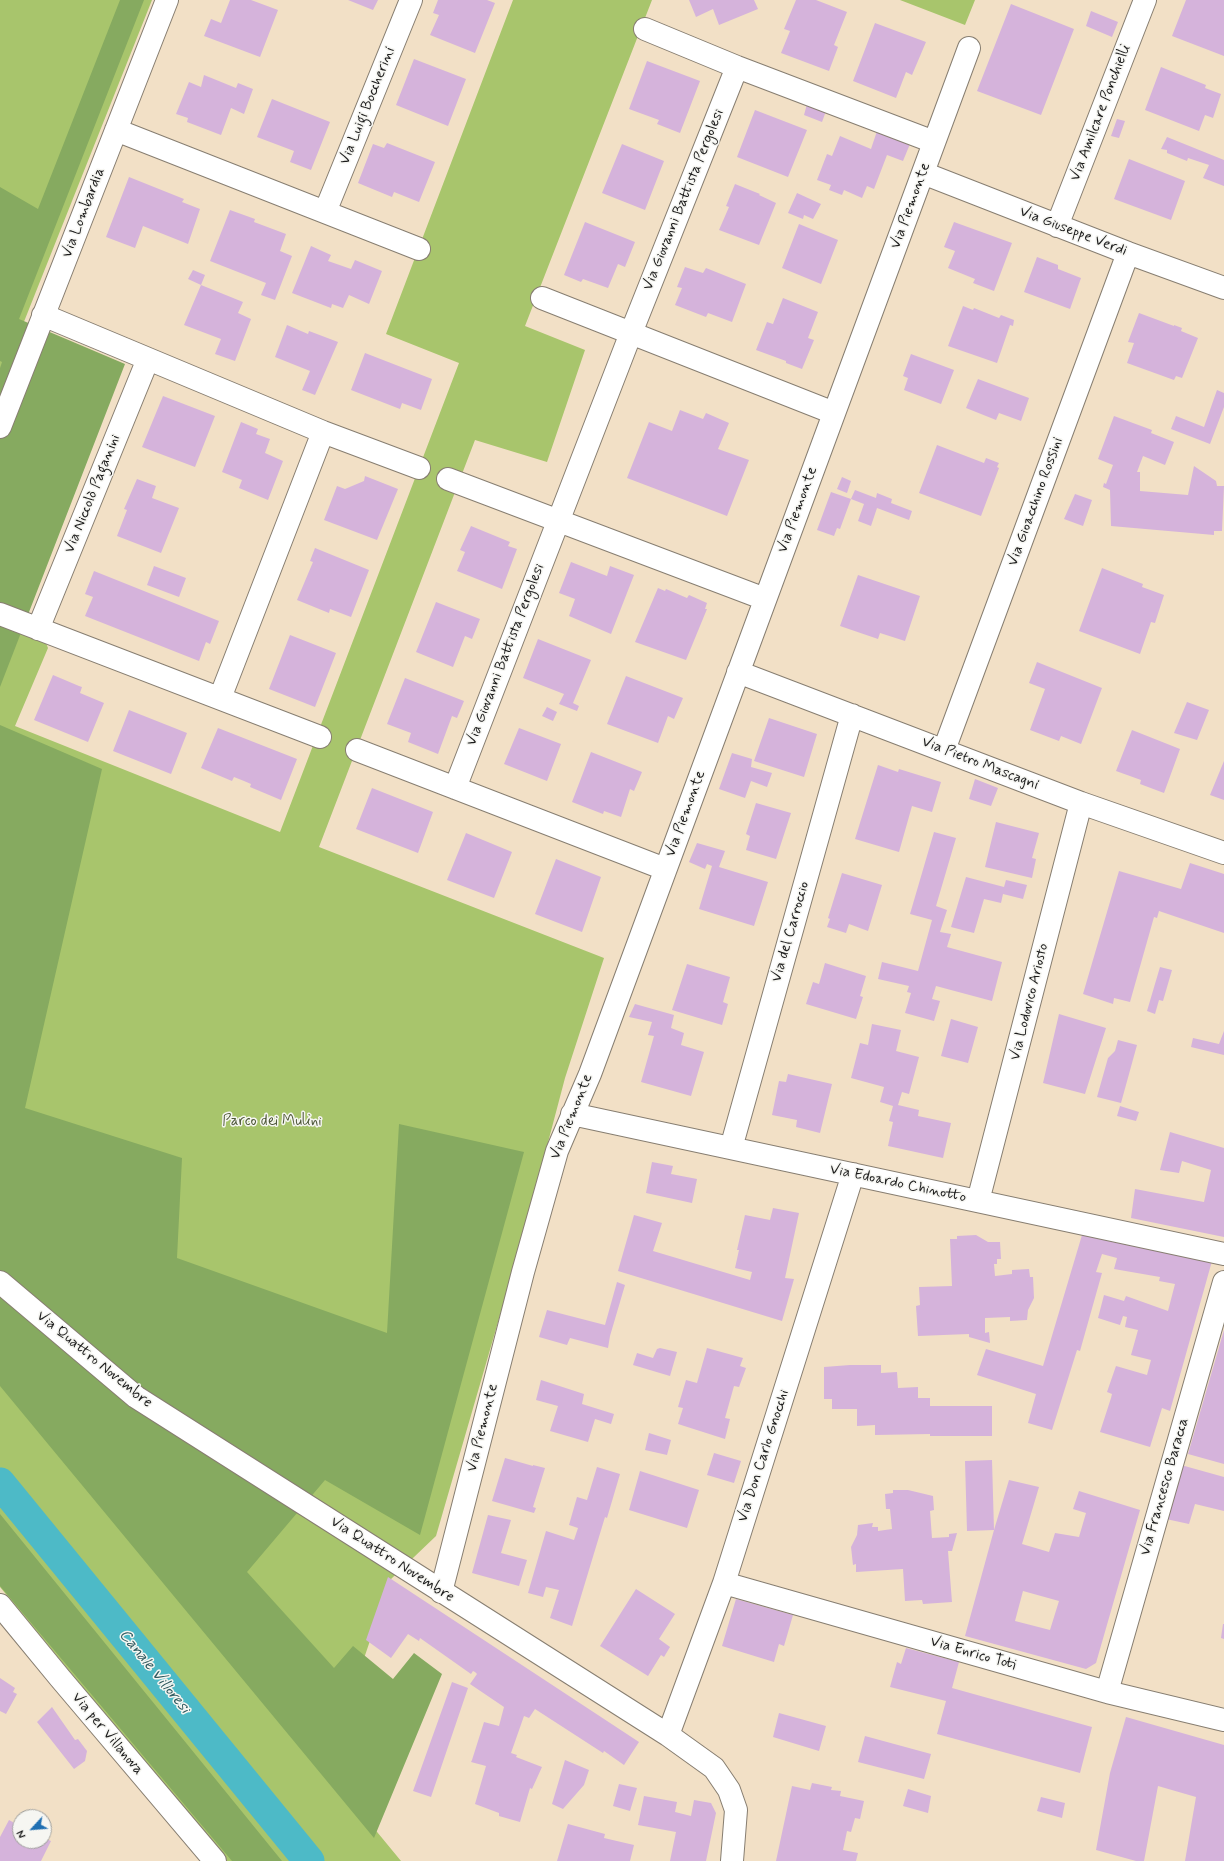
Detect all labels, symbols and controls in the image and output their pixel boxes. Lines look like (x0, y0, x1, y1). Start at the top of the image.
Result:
street label: Via Amilcare Ponchielli (1067, 42, 1135, 184)
street label: Via Luigi Boccherini (336, 45, 400, 167)
street label: Via Giovanni Battista Pergolesi (639, 107, 729, 293)
street label: Via Piemonte (887, 160, 935, 252)
street label: Via Lombardia (59, 165, 109, 261)
street label: Via Giuseppe Verdi (1017, 203, 1129, 261)
street label: Via Niccolò Paganini (61, 432, 125, 556)
street label: Via Gioacchino Rossini (1004, 435, 1068, 569)
street label: Via Piemonte (774, 464, 822, 556)
street label: Via Giovanni Battista Pergolesi (463, 561, 549, 749)
street label: Via Pietro Mascagni (919, 733, 1041, 795)
street label: Via Piemonte (662, 768, 710, 860)
street label: Via del Carroccio (768, 880, 814, 984)
street label: Via Lodovico Ariosto (1007, 942, 1053, 1062)
street label: Via Piemonte (547, 1072, 597, 1162)
park label: Parco dei Mulini (222, 1113, 322, 1131)
street label: Via Edoardo Chinotto (828, 1161, 968, 1207)
street label: Via Quattro Novembre (32, 1308, 156, 1412)
street label: Via Piemonte (463, 1382, 503, 1474)
street label: Via Don Carlo Gnocchi (734, 1388, 794, 1524)
street label: Via Francesco Baracca (1137, 1416, 1193, 1558)
street label: Via Quattro Novembre (327, 1513, 457, 1607)
water label: Canale Villoresi (114, 1626, 194, 1718)
street label: Via Enrico Toti (928, 1633, 1018, 1675)
street label: Via per Villanova (67, 1689, 147, 1779)
north arrow (12, 1809, 52, 1849)
text: N (14, 1827, 30, 1840)

